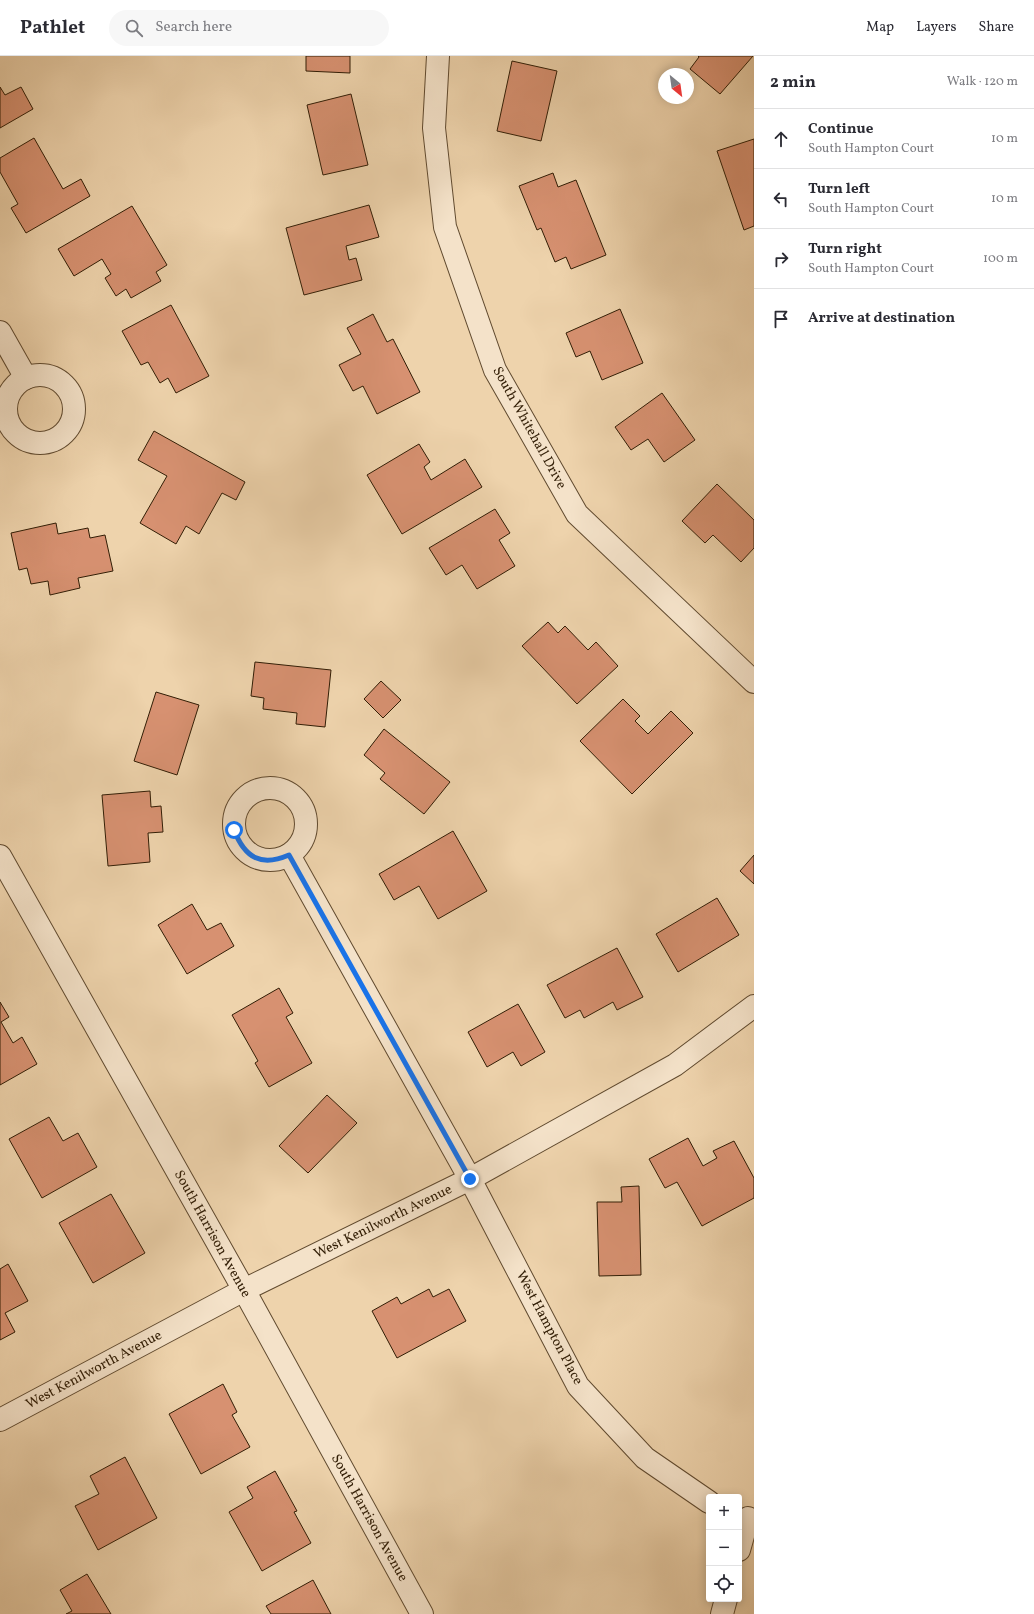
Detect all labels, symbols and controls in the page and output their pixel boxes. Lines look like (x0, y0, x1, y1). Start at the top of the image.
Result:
search box (109, 10, 389, 46)
text: Pathlet (20, 15, 85, 41)
icon: search (123, 17, 145, 39)
text: Search here (155, 17, 232, 38)
text: Map (866, 18, 894, 37)
text: Layers (916, 18, 956, 37)
text: Share (978, 18, 1014, 37)
north arrow (658, 68, 694, 104)
text: 2 min (770, 71, 816, 94)
text: Walk · 120 m (947, 73, 1018, 91)
text: Continue (808, 119, 873, 140)
icon: ahead (770, 128, 792, 150)
text: 10 m (991, 130, 1018, 148)
text: South Hampton Court (808, 140, 934, 158)
text: Turn left (808, 179, 870, 200)
icon: left (770, 188, 792, 210)
text: 10 m (991, 190, 1018, 208)
text: South Hampton Court (808, 200, 934, 218)
text: Turn right (808, 239, 882, 260)
icon: right (770, 248, 792, 270)
text: 100 m (983, 250, 1018, 268)
text: South Hampton Court (808, 260, 934, 278)
icon: arrive (770, 308, 792, 330)
text: Arrive at destination (808, 308, 955, 329)
street label: South Whitehall Drive (487, 363, 571, 493)
route start (225, 821, 243, 839)
street label: South Harrison Avenue (169, 1167, 255, 1301)
route end (461, 1170, 479, 1188)
street label: West Kenilworth Avenue (311, 1180, 456, 1264)
street label: West Hampton Place (511, 1268, 587, 1389)
street label: West Kenilworth Avenue (23, 1326, 166, 1414)
street label: South Harrison Avenue (326, 1451, 412, 1585)
map controls (706, 1494, 742, 1602)
button: + (706, 1494, 742, 1530)
button: − (706, 1530, 742, 1566)
button: locate (706, 1566, 742, 1602)

